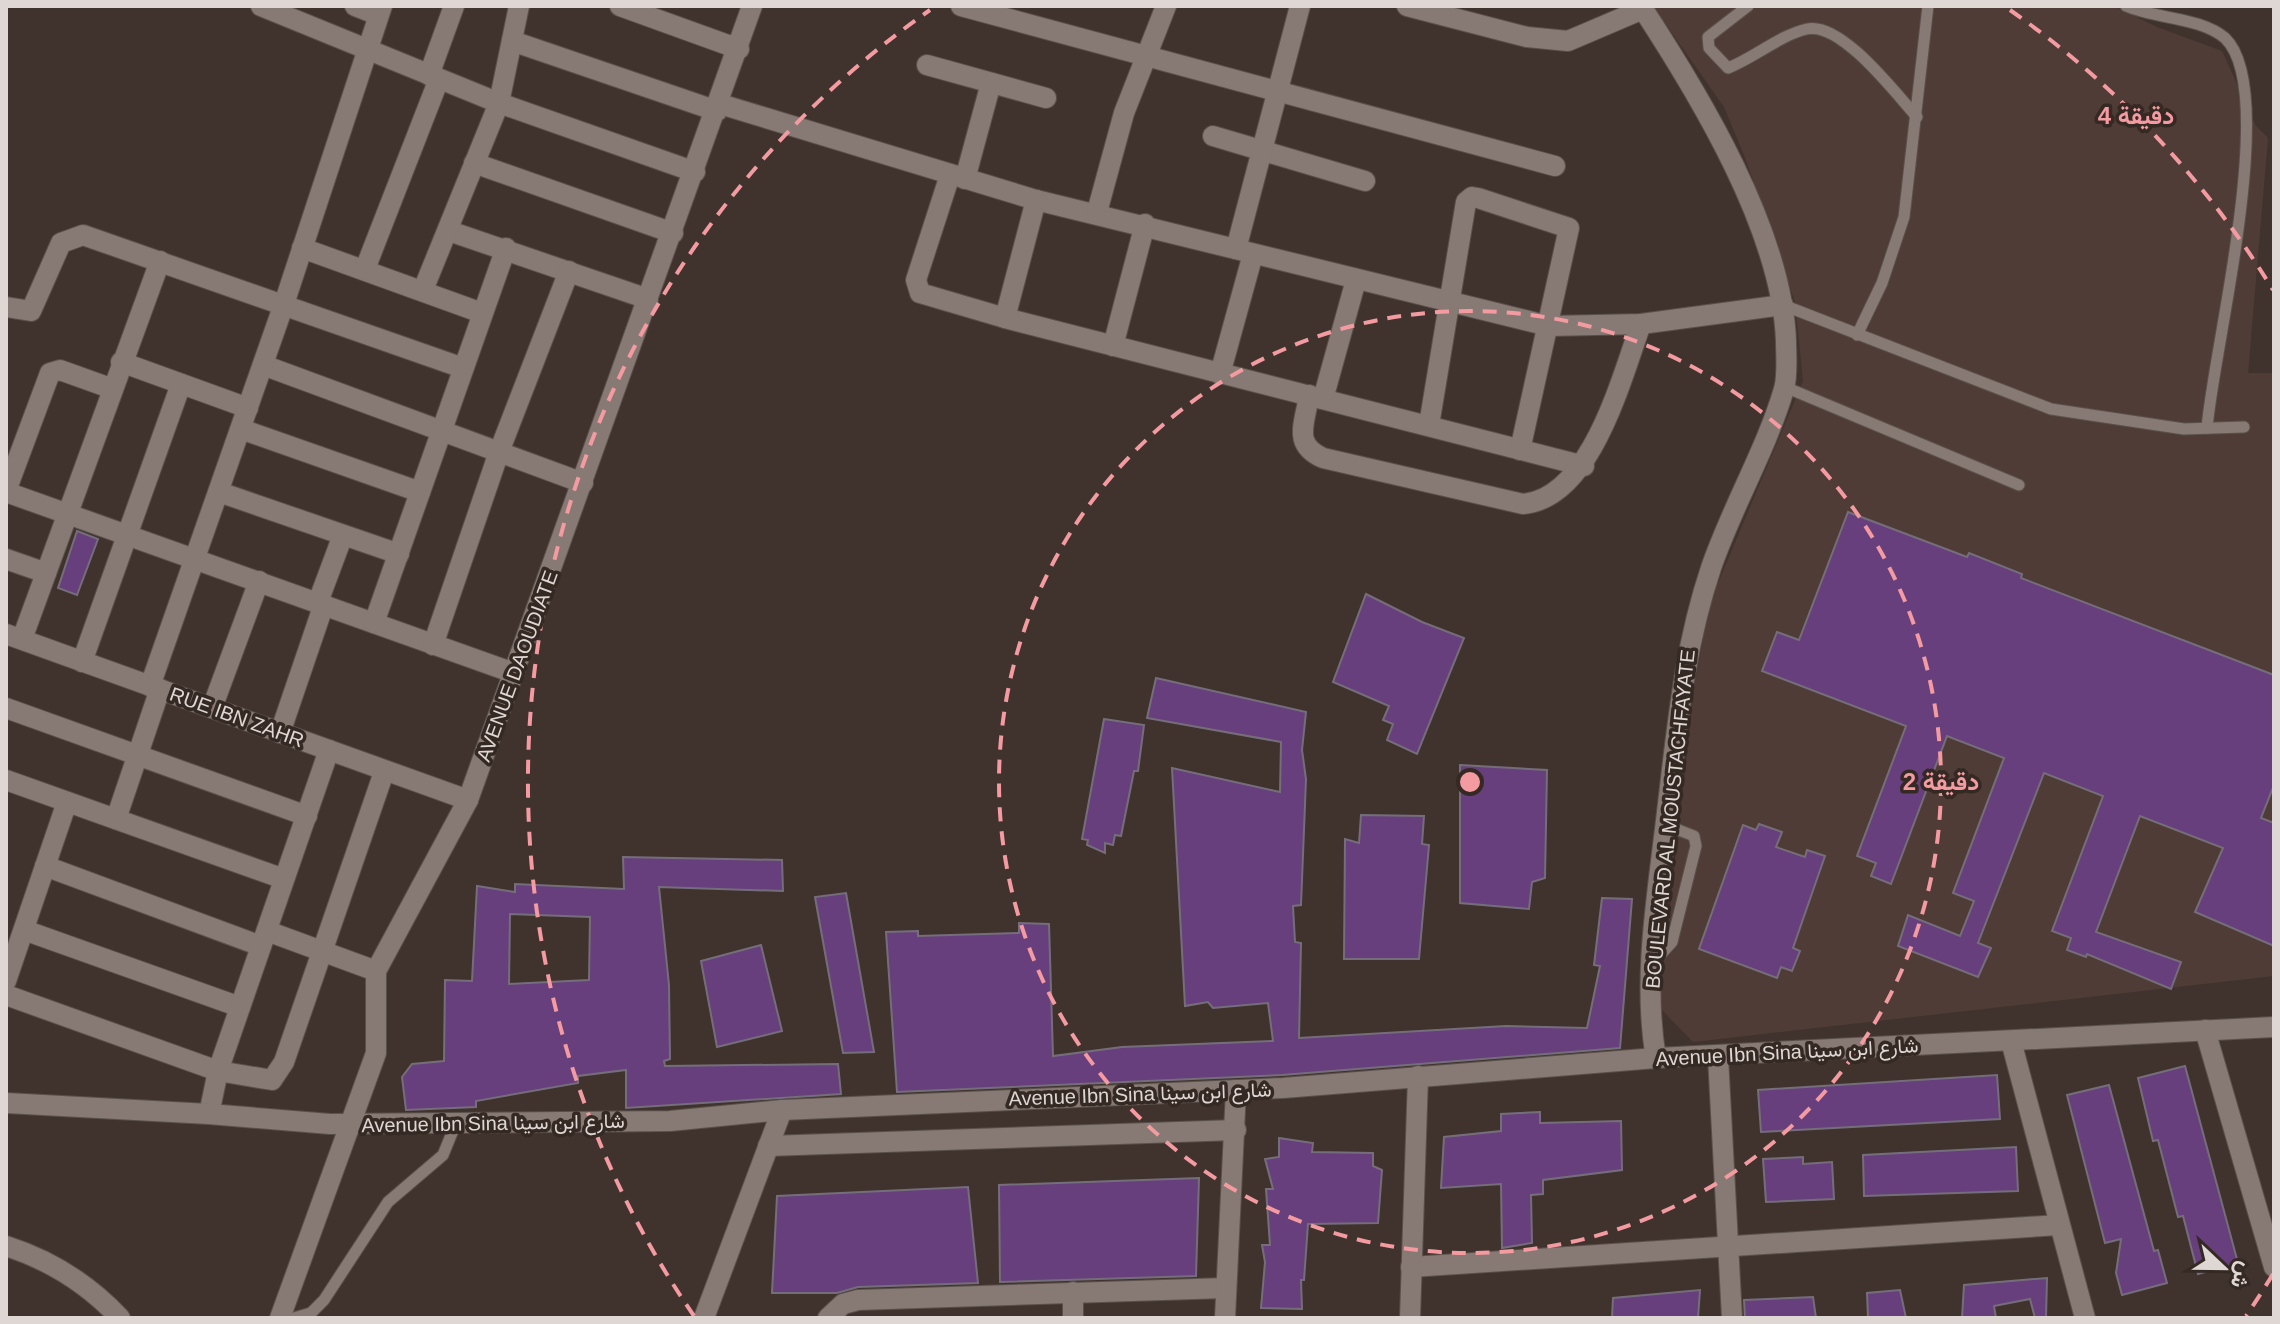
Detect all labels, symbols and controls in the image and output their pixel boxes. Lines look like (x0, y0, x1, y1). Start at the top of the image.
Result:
text: 4 دقيقة (2098, 102, 2174, 130)
street label: AVENUE DAOUDIATE (472, 568, 562, 764)
street label: BOULEVARD AL MOUSTACHFAYATE (1641, 648, 1699, 990)
street label: RUE IBN ZAHR (167, 683, 307, 751)
centre of rings (1456, 768, 1484, 796)
text: 2 دقيقة (1903, 768, 1979, 796)
street label: Avenue Ibn Sina شارع ابن سينا (1655, 1034, 1919, 1073)
street label: Avenue Ibn Sina شارع ابن سينا (1008, 1078, 1272, 1113)
street label: Avenue Ibn Sina شارع ابن سينا (361, 1110, 625, 1139)
north arrow (2184, 1228, 2264, 1308)
text: ش (2225, 1258, 2259, 1292)

